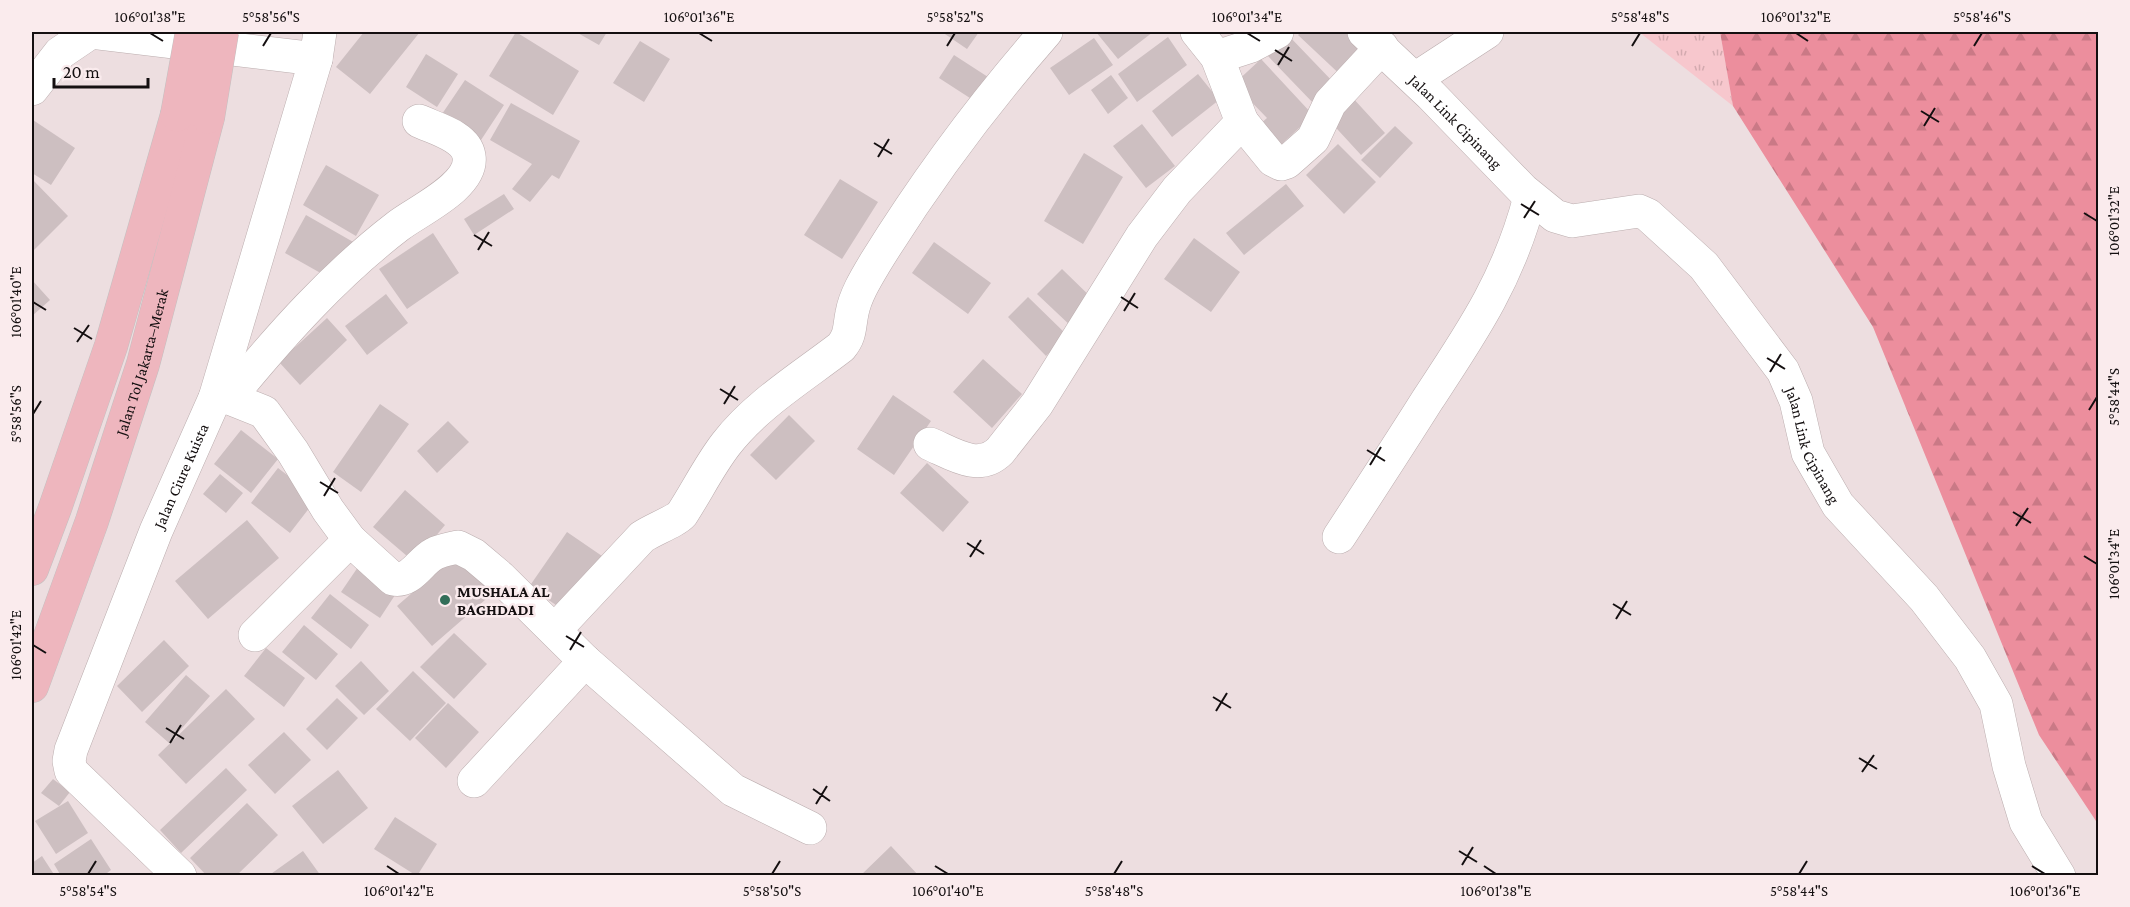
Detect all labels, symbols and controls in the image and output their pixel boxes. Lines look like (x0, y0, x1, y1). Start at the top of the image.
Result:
text: 106°01'38"E (115, 9, 185, 25)
text: 5°58'56"S (242, 9, 300, 25)
text: 106°01'36"E (664, 9, 734, 25)
text: 5°58'52"S (927, 9, 983, 25)
text: 106°01'34"E (1212, 9, 1282, 25)
text: 5°58'48"S (1611, 9, 1669, 25)
text: 106°01'32"E (1761, 9, 1831, 25)
text: 5°58'46"S (1953, 9, 2011, 25)
scale bar (54, 51, 148, 89)
text: 20 m (63, 62, 100, 82)
street label: Jalan Link Cipinang (1404, 69, 1506, 173)
text: 106°01'32"E (2106, 186, 2122, 256)
text: 106°01'40"E (8, 266, 24, 338)
street label: Jalan Tol Jakarta–Merak (111, 286, 171, 440)
text: 5°58'44"S (2106, 368, 2122, 426)
street label: Jalan Link Cipinang (1780, 382, 1844, 507)
text: 5°58'56"S (8, 385, 24, 443)
street label: Jalan Ciure Kuista (149, 420, 211, 533)
text: 106°01'34"E (2106, 529, 2122, 599)
place label: MUSHALA AL BAGHDADI (457, 583, 550, 618)
marker: MUSHALA AL BAGHDADI (438, 593, 452, 607)
text: 106°01'42"E (8, 610, 24, 680)
text: 5°58'54"S (59, 883, 117, 899)
text: 106°01'42"E (364, 883, 434, 899)
text: 5°58'50"S (743, 883, 801, 899)
text: 106°01'40"E (912, 883, 984, 899)
text: 5°58'48"S (1085, 883, 1143, 899)
text: 106°01'38"E (1461, 883, 1531, 899)
text: 5°58'44"S (1770, 883, 1828, 899)
text: 106°01'36"E (2010, 883, 2080, 899)

